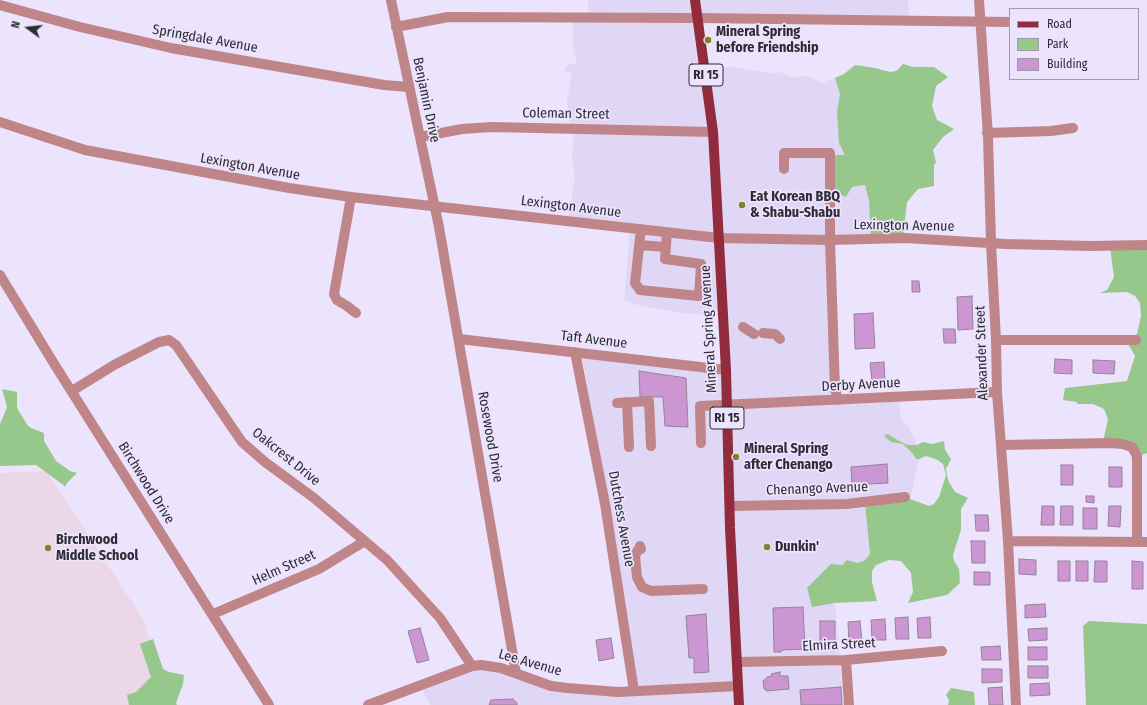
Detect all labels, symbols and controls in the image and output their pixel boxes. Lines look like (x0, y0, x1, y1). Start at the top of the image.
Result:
north arrow (8, 8, 48, 48)
legend (1009, 8, 1139, 80)
text: Road (1047, 17, 1072, 31)
text: N (9, 20, 23, 30)
street label: Springdale Avenue (151, 21, 259, 57)
place label: Mineral Spring before Friendship (716, 24, 819, 56)
marker: Mineral Spring before Friendship (703, 35, 713, 45)
text: Park (1047, 37, 1068, 51)
street label: Benjamin Drive (409, 56, 443, 144)
text: Building (1047, 57, 1087, 71)
road number: RI 15 (689, 64, 723, 86)
street label: Coleman Street (522, 105, 610, 123)
street label: Lexington Avenue (199, 150, 301, 184)
place label: Eat Korean BBQ & Shabu-Shabu (750, 189, 840, 222)
street label: Lexington Avenue (520, 193, 622, 221)
marker: Eat Korean BBQ & Shabu-Shabu (737, 200, 747, 210)
street label: Lexington Avenue (853, 217, 955, 235)
street label: Mineral Spring Avenue (697, 265, 721, 393)
street label: Alexander Street (972, 305, 992, 401)
street label: Taft Avenue (560, 328, 628, 352)
street label: Derby Avenue (821, 375, 901, 395)
street label: Rosewood Drive (474, 390, 506, 484)
road number: RI 15 (710, 407, 744, 429)
street label: Oakcrest Drive (249, 424, 323, 490)
street label: Birchwood Drive (114, 439, 178, 527)
place label: Mineral Spring after Chenango (744, 441, 833, 474)
marker: Mineral Spring after Chenango (731, 452, 741, 462)
street label: Dutchess Avenue (604, 470, 638, 568)
street label: Chenango Avenue (766, 479, 868, 499)
place label: Birchwood Middle School (56, 532, 138, 564)
place label: Dunkin' (775, 539, 819, 555)
marker: Dunkin' (762, 542, 772, 552)
marker: Birchwood Middle School (43, 543, 53, 553)
street label: Helm Street (250, 547, 318, 589)
street label: Elmira Street (802, 635, 876, 655)
street label: Lee Avenue (496, 646, 564, 680)

